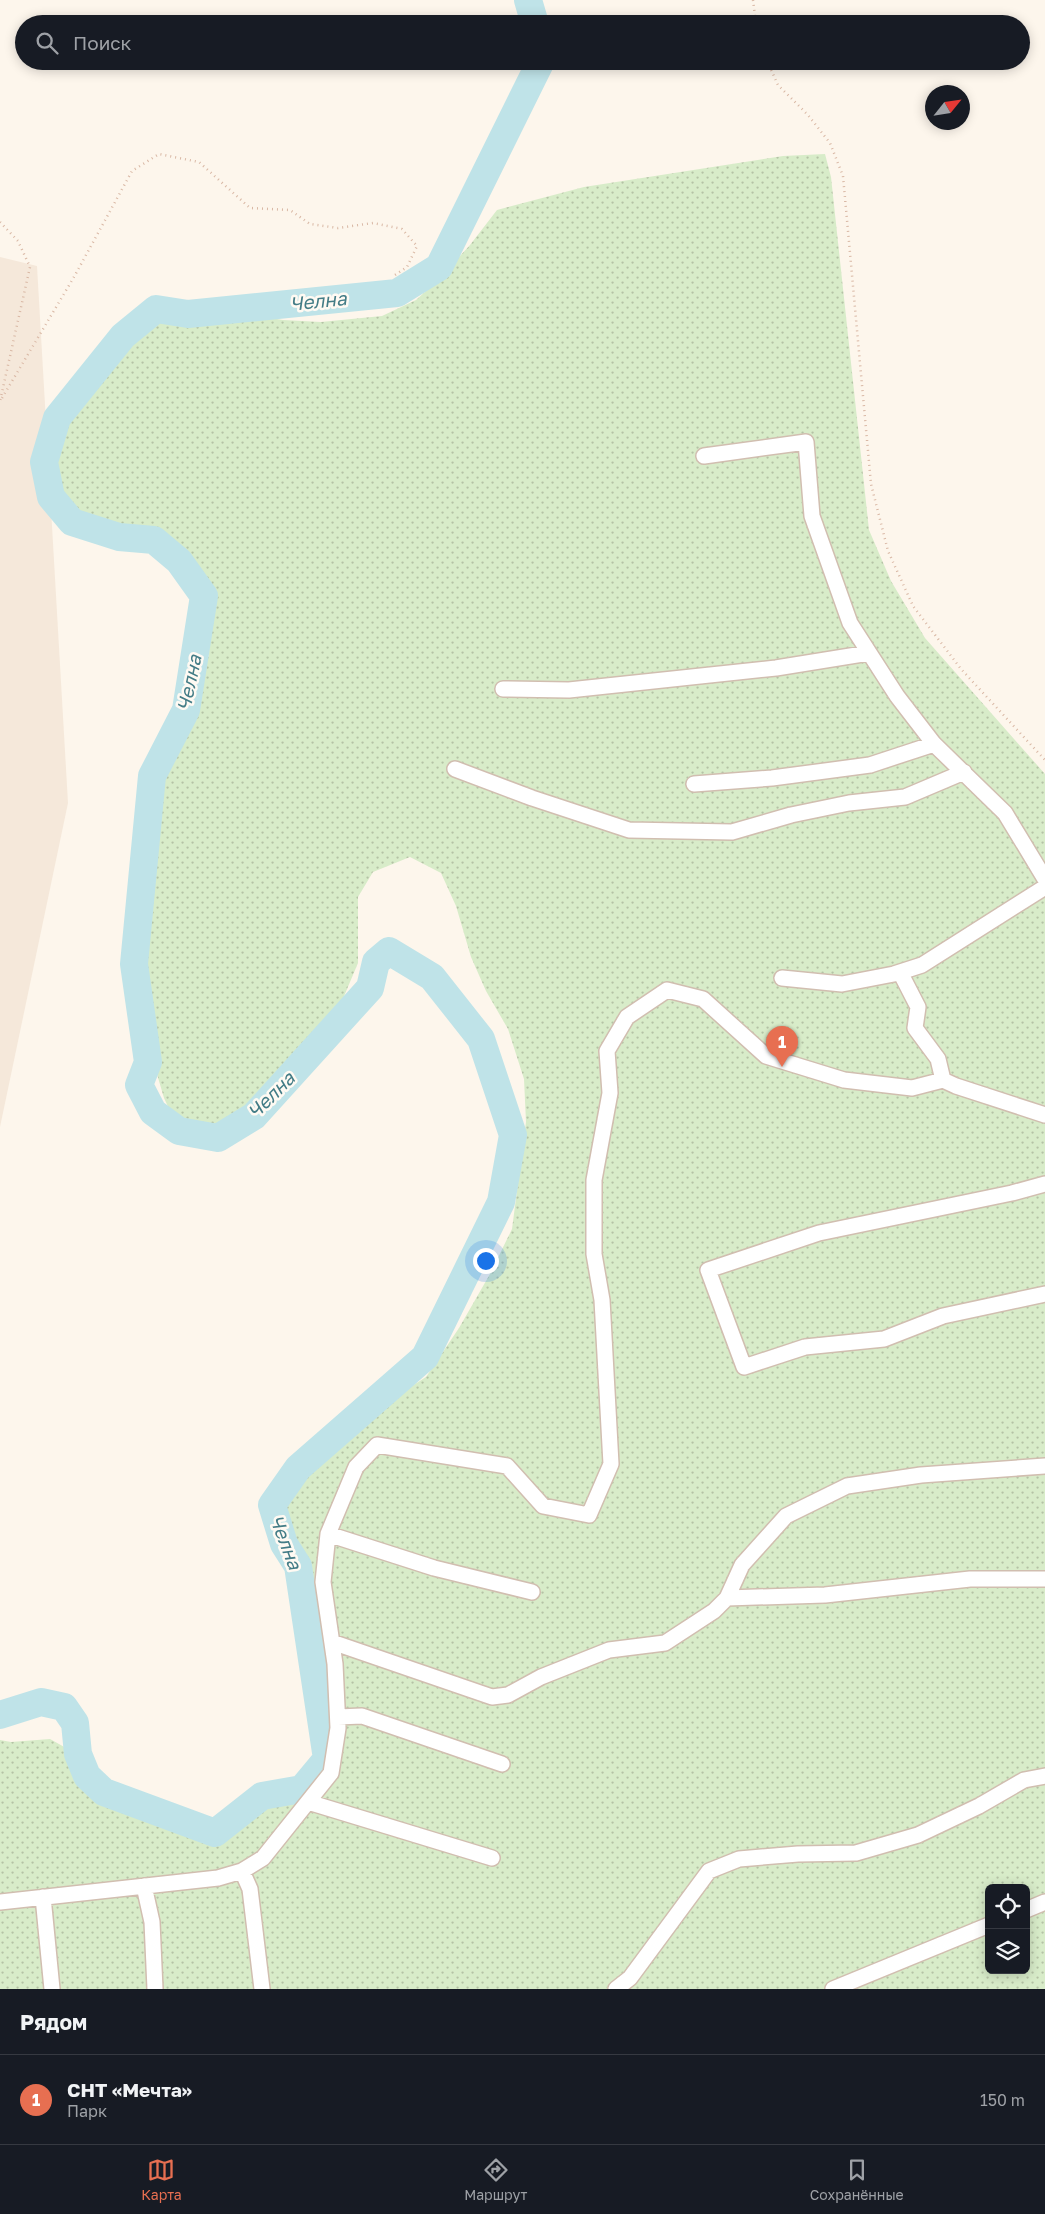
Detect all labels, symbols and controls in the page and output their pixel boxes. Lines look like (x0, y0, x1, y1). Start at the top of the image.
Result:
search box (15, 15, 1030, 70)
icon: search (33, 29, 61, 57)
text: Поиск (73, 31, 132, 54)
north arrow (925, 85, 970, 130)
water label: Челна (288, 286, 349, 315)
water label: Челна (171, 651, 206, 713)
pin: 1 (766, 1026, 798, 1067)
water label: Челна (242, 1065, 300, 1123)
your location (473, 1248, 499, 1274)
water label: Челна (266, 1511, 308, 1574)
map controls (985, 1884, 1030, 1974)
button: locate (985, 1884, 1030, 1929)
button: layers (985, 1929, 1030, 1974)
text: Рядом (20, 2009, 87, 2035)
text: СНТ «Мечта» (67, 2078, 192, 2101)
text: 1 (32, 2090, 40, 2110)
text: 150 m (980, 2090, 1025, 2110)
text: Парк (67, 2101, 107, 2121)
tab: Карта (141, 2156, 182, 2203)
tab: Маршрут (464, 2156, 527, 2203)
tab: Сохранённые (810, 2156, 904, 2203)

